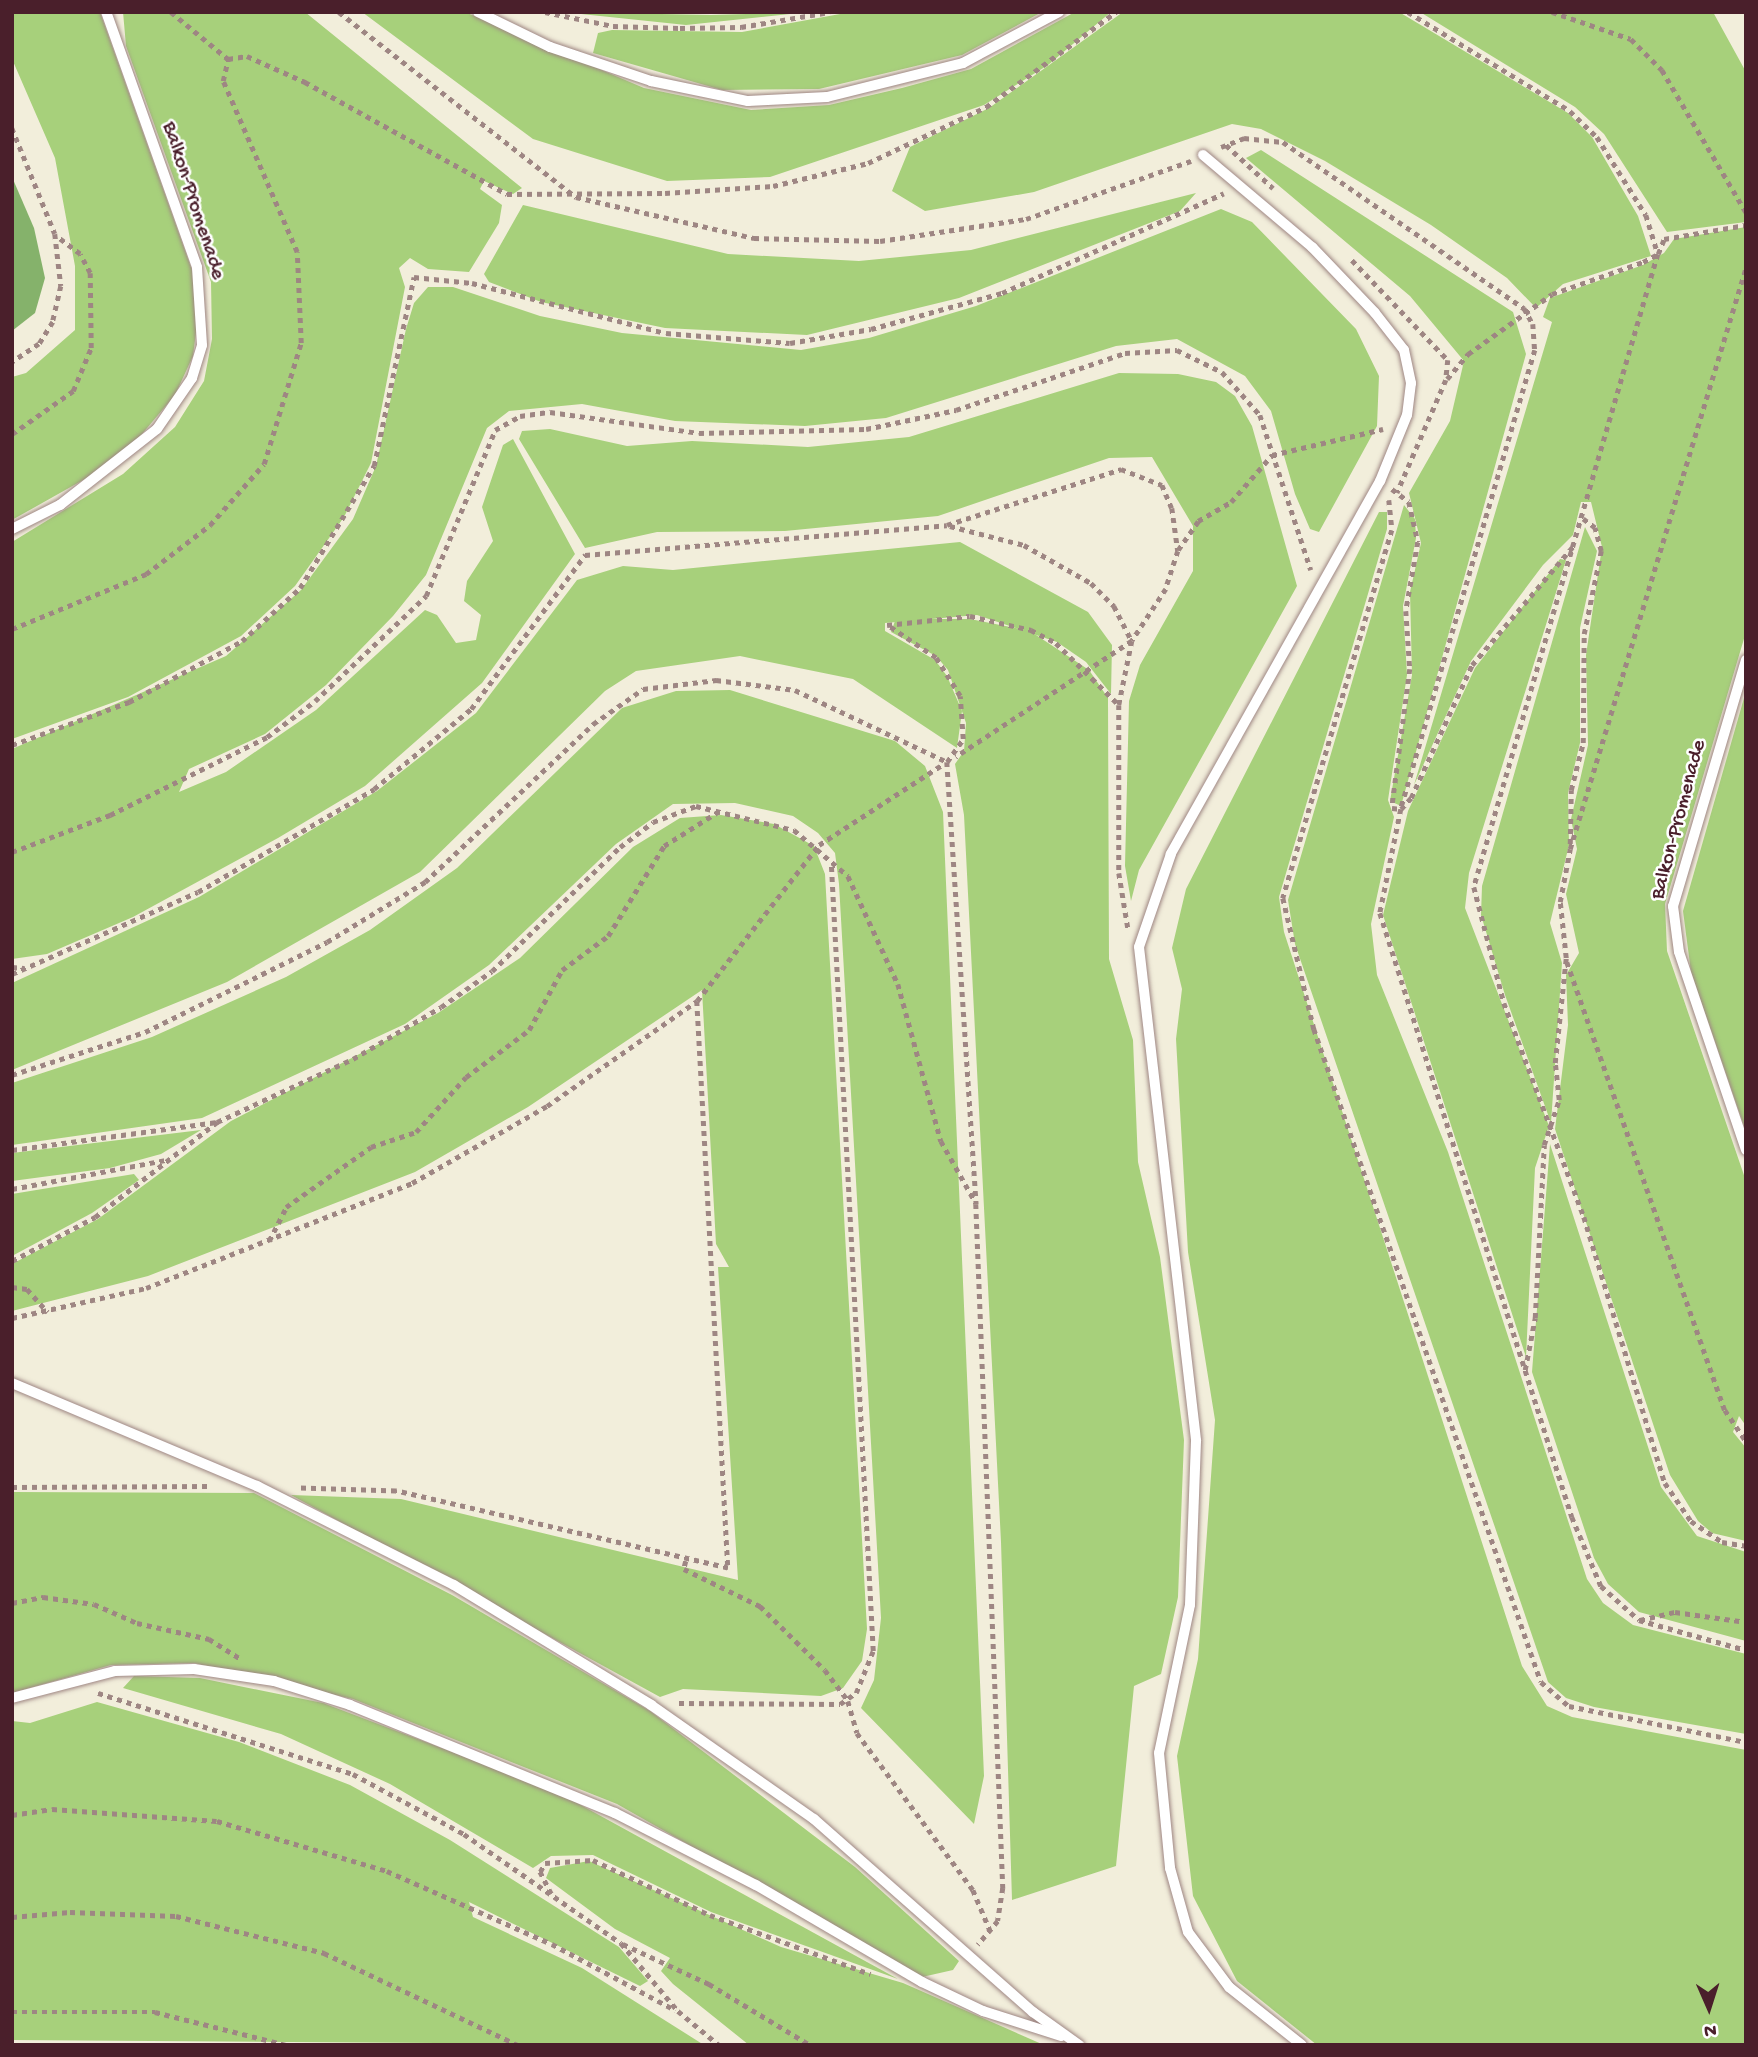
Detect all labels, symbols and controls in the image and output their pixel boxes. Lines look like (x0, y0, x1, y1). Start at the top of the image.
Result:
street label: Balkon-Promenade (155, 119, 229, 283)
street label: Balkon-Promenade (1647, 737, 1713, 903)
north arrow (1674, 1973, 1744, 2043)
text: N (1703, 2018, 1717, 2041)

